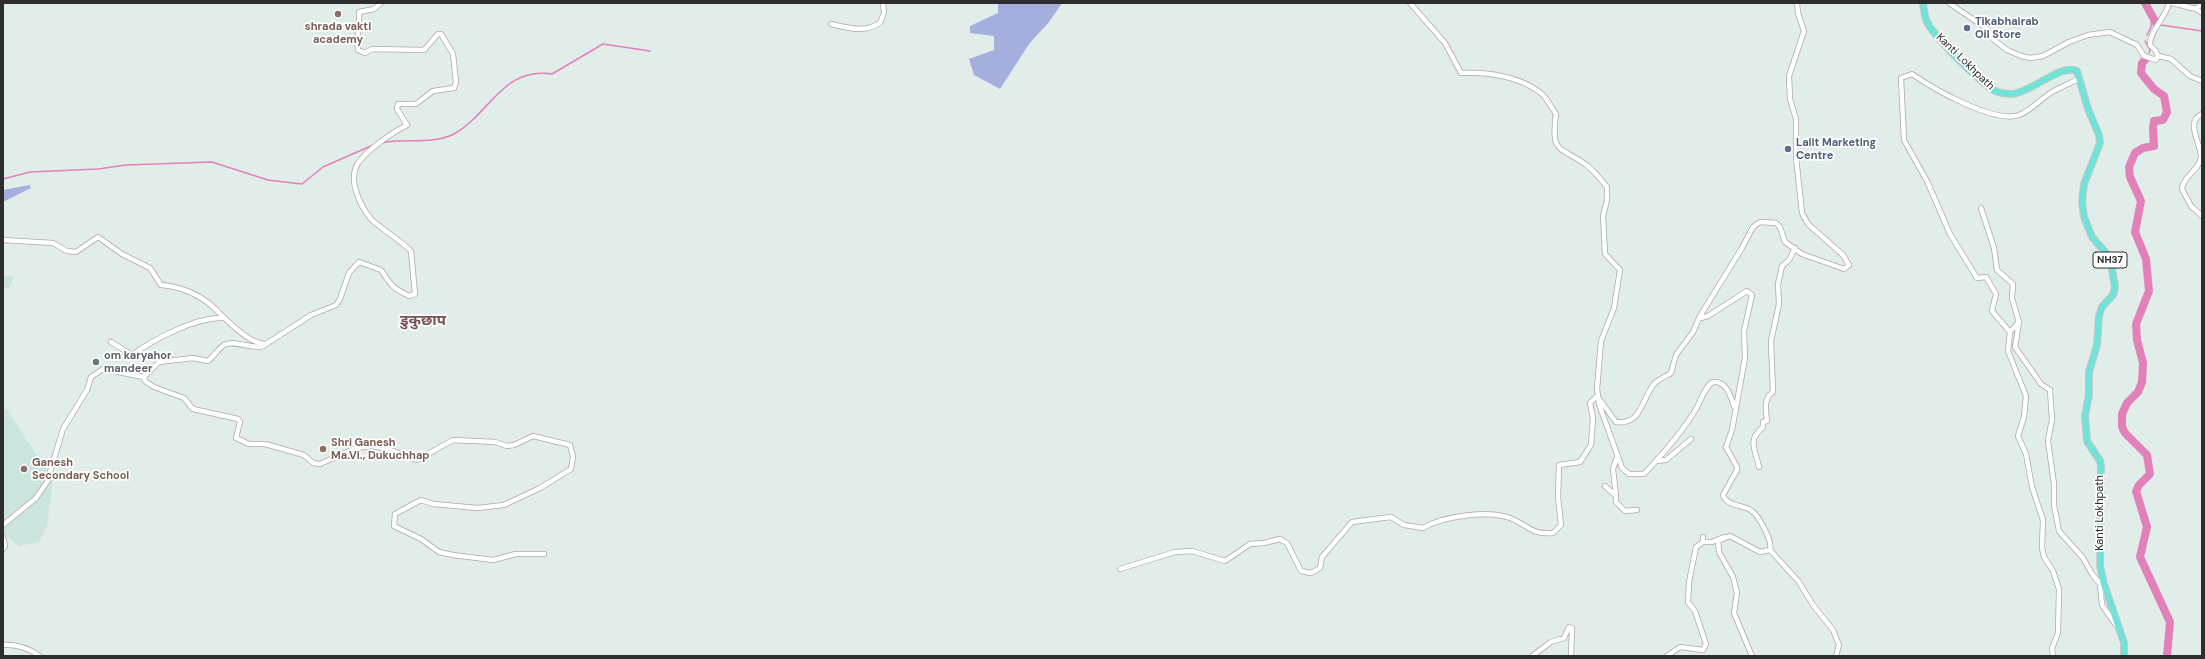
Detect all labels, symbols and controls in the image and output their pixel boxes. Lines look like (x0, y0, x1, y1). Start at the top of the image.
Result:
marker: shrada vakti academy (333, 9, 343, 19)
place label: Tikabhairab Oil Store (1975, 15, 2039, 41)
place label: shrada vakti academy (305, 20, 371, 46)
marker: Tikabhairab Oil Store (1962, 23, 1972, 33)
street label: Kanti Lokhpath (1933, 31, 1997, 93)
place label: Lalit Marketing Centre (1796, 136, 1876, 162)
marker: Lalit Marketing Centre (1783, 144, 1793, 154)
road number: NH37 (2093, 252, 2127, 268)
district label: डुकुछाप (400, 312, 446, 330)
place label: om karyahor mandeer (104, 349, 171, 375)
marker: om karyahor mandeer (91, 357, 101, 367)
place label: Shri Ganesh Ma.Vi., Dukuchhap (331, 436, 430, 462)
marker: Shri Ganesh Ma.Vi., Dukuchhap (318, 444, 328, 454)
place label: Ganesh Secondary School (32, 456, 129, 482)
marker: Ganesh Secondary School (19, 464, 29, 474)
street label: Kanti Lokhpath (2093, 475, 2107, 551)

